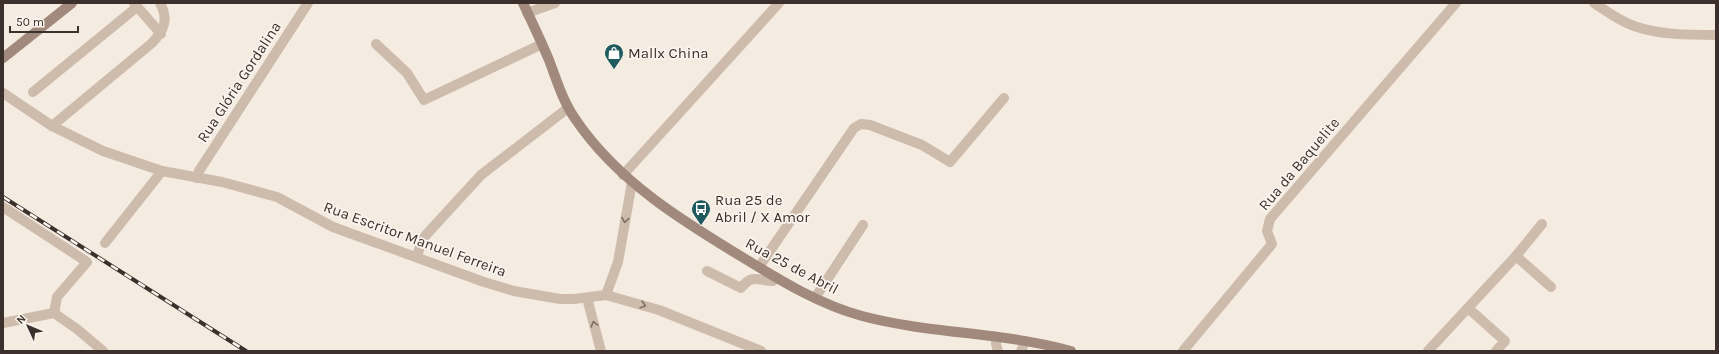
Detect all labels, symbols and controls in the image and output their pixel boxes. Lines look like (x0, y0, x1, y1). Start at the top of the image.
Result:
scale bar (10, 8, 78, 34)
text: 50 m (16, 15, 44, 29)
street label: Rua Glória Gordalina (193, 18, 285, 146)
shop icon: Mallx China (603, 42, 625, 70)
place label: Mallx China (628, 44, 709, 62)
street label: Rua da Baquelite (1255, 114, 1343, 214)
place label: Rua 25 de Abril / X Amor (715, 191, 810, 226)
street label: Rua Escritor Manuel Ferreira (321, 197, 509, 281)
bus stop icon: Rua 25 de Abril / X Amor (690, 198, 712, 226)
one-way arrow (621, 217, 629, 224)
street label: Rua 25 de Abril (742, 234, 842, 298)
one-way arrow (639, 300, 646, 309)
north arrow (8, 306, 48, 346)
text: N (14, 312, 29, 327)
one-way arrow (590, 321, 599, 328)

